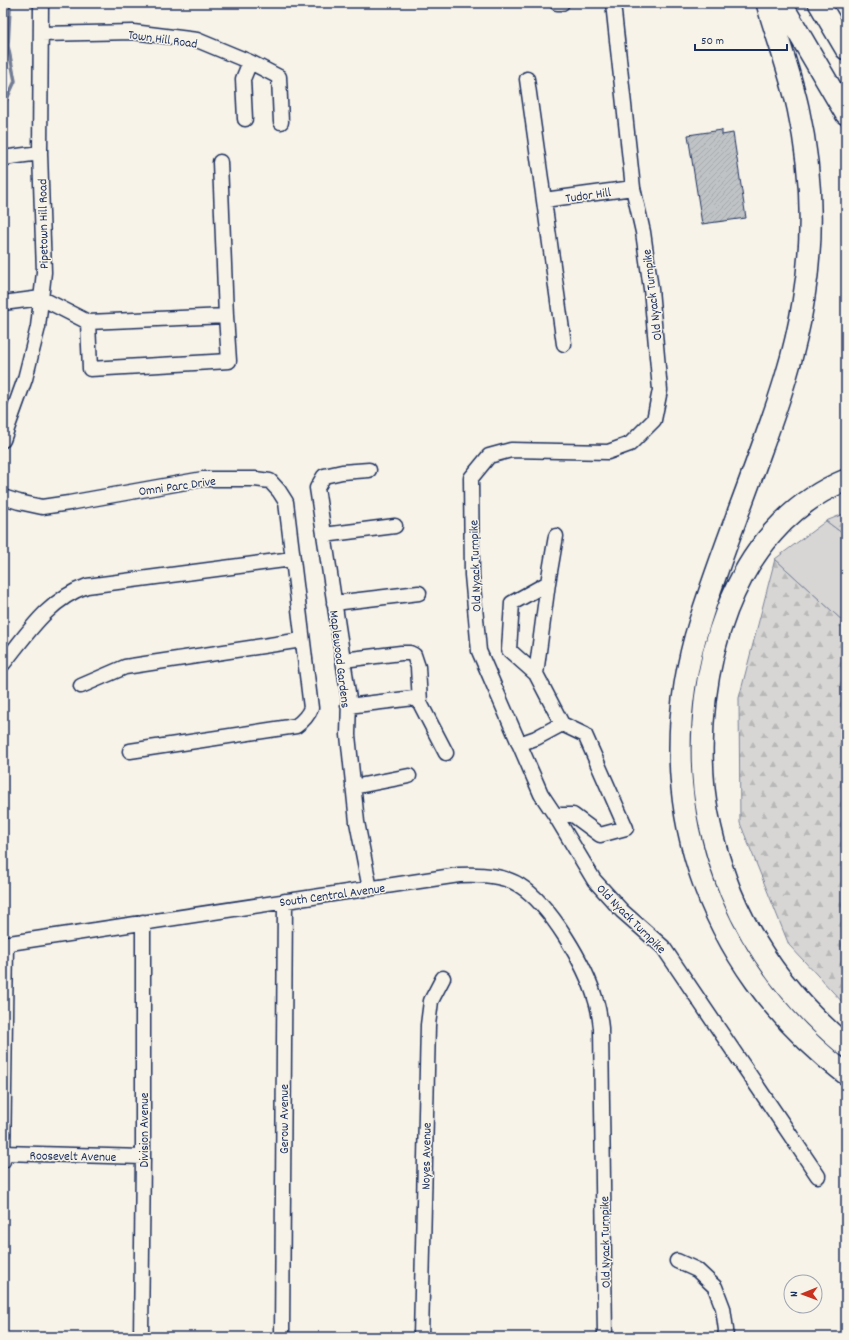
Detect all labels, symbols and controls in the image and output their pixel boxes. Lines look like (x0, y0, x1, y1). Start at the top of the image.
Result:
street label: Town Hill Road (127, 26, 198, 55)
scale bar (695, 26, 787, 52)
text: 50 m (701, 33, 724, 50)
street label: Pipetown Hill Road (34, 179, 55, 269)
street label: Tudor Hill (564, 184, 612, 209)
street label: Old Nyack Turnpike (638, 248, 669, 342)
street label: Omni Parc Drive (137, 473, 217, 502)
street label: Old Nyack Turnpike (465, 519, 488, 612)
street label: Maplewood Gardens (323, 609, 354, 709)
street label: South Central Avenue (278, 880, 387, 913)
street label: Old Nyack Turnpike (591, 881, 670, 959)
street label: Gerow Avenue (276, 1084, 295, 1154)
street label: Division Avenue (136, 1092, 155, 1168)
street label: Noyes Avenue (417, 1122, 438, 1190)
street label: Roosevelt Avenue (29, 1147, 117, 1168)
street label: Old Nyack Turnpike (596, 1196, 617, 1288)
north arrow (783, 1274, 823, 1314)
text: N (787, 1291, 803, 1297)

